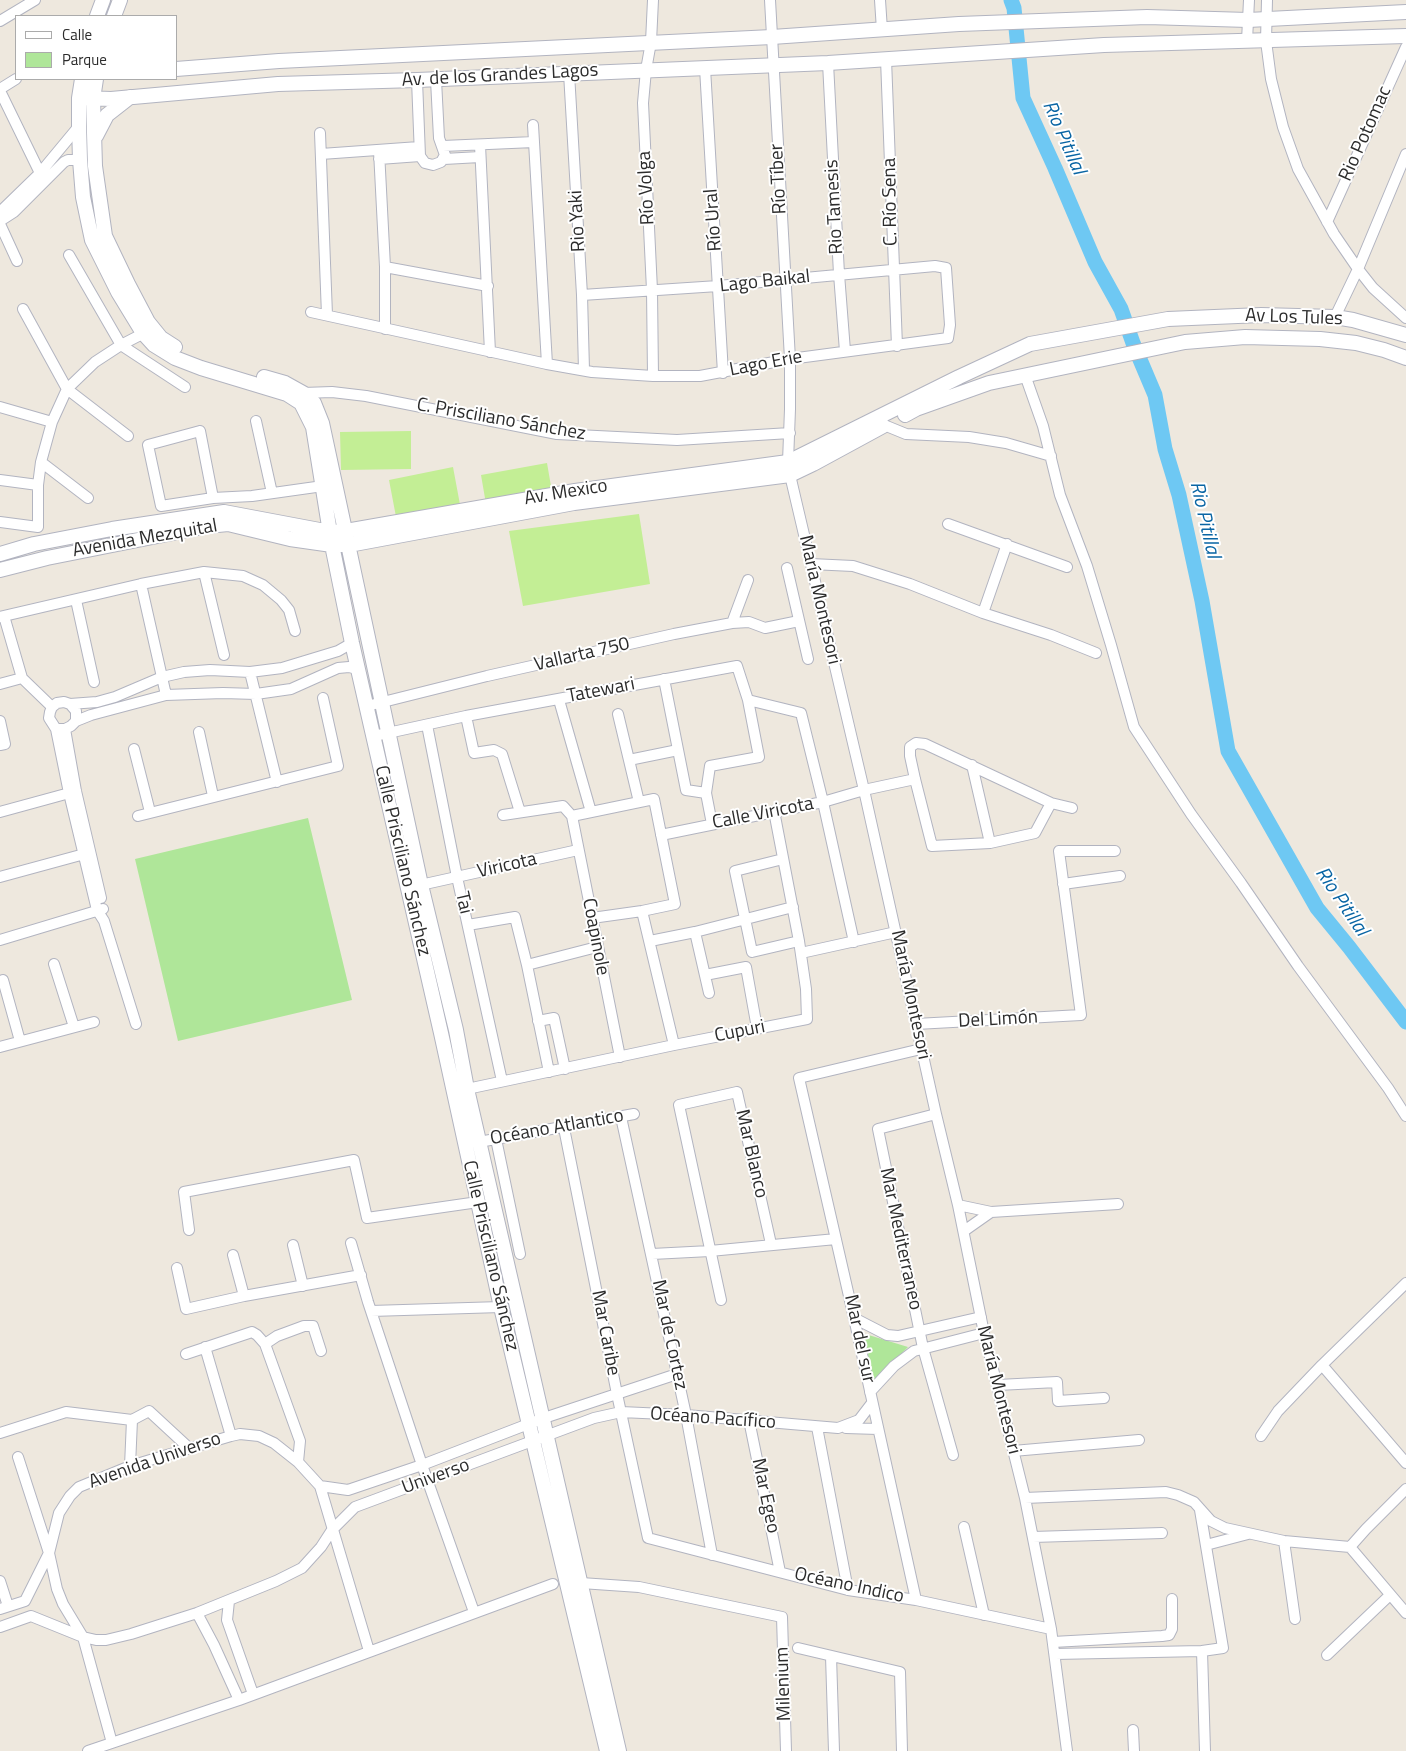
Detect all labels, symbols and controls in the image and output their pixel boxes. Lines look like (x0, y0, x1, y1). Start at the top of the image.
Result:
legend (15, 15, 178, 80)
text: Calle (62, 23, 92, 46)
text: Parque (62, 48, 107, 71)
street label: Av. de los Grandes Lagos (401, 59, 599, 93)
street label: Rio Potomac (1335, 83, 1397, 185)
water label: Rio Pitillal (1036, 97, 1090, 179)
street label: Río Tíber (766, 143, 792, 215)
street label: Río Volga (634, 150, 660, 226)
street label: C. Río Sena (879, 158, 903, 246)
street label: Rio Tamesis (821, 159, 849, 255)
street label: Río Ural (700, 188, 728, 252)
street label: Rio Yaki (565, 190, 591, 252)
street label: Lago Baikal (719, 266, 811, 298)
street label: Av Los Tules (1245, 305, 1343, 331)
street label: Lago Erie (728, 346, 804, 382)
street label: C. Prisciliano Sánchez (415, 394, 587, 446)
street label: Av. Mexico (523, 475, 609, 511)
water label: Rio Pitillal (1184, 479, 1224, 561)
street label: Avenida Mezquital (71, 515, 219, 563)
street label: María Montesori (793, 533, 845, 667)
street label: Vallarta 750 (532, 633, 632, 677)
street label: Tatewari (565, 673, 637, 709)
street label: Calle Prisciliano Sánchez (369, 763, 435, 959)
street label: Calle Viricota (710, 793, 816, 835)
street label: Viricota (475, 848, 539, 884)
water label: Rio Pitillal (1309, 863, 1373, 941)
street label: Tai (449, 890, 477, 916)
street label: Coapinole (576, 896, 614, 978)
street label: María Montesori (885, 928, 935, 1062)
street label: Del Limón (958, 1007, 1038, 1033)
street label: Cupuri (713, 1016, 767, 1048)
street label: Océano Atlantico (489, 1105, 625, 1151)
street label: Mar Blanco (730, 1107, 772, 1201)
street label: Calle Prisciliano Sánchez (457, 1158, 523, 1354)
street label: Mar Mediterraneo (874, 1166, 926, 1312)
street label: Mar de Cortez (646, 1278, 692, 1392)
street label: Mar Caribe (586, 1288, 624, 1378)
street label: Mar del sur (838, 1293, 880, 1385)
street label: María Montesori (971, 1323, 1025, 1457)
street label: Océano Pacífico (649, 1403, 777, 1435)
street label: Avenida Universo (86, 1428, 224, 1494)
street label: Universo (399, 1454, 473, 1500)
street label: Mar Egeo (746, 1457, 784, 1535)
street label: Océano Indico (792, 1563, 906, 1609)
street label: Milenium (771, 1646, 797, 1722)

